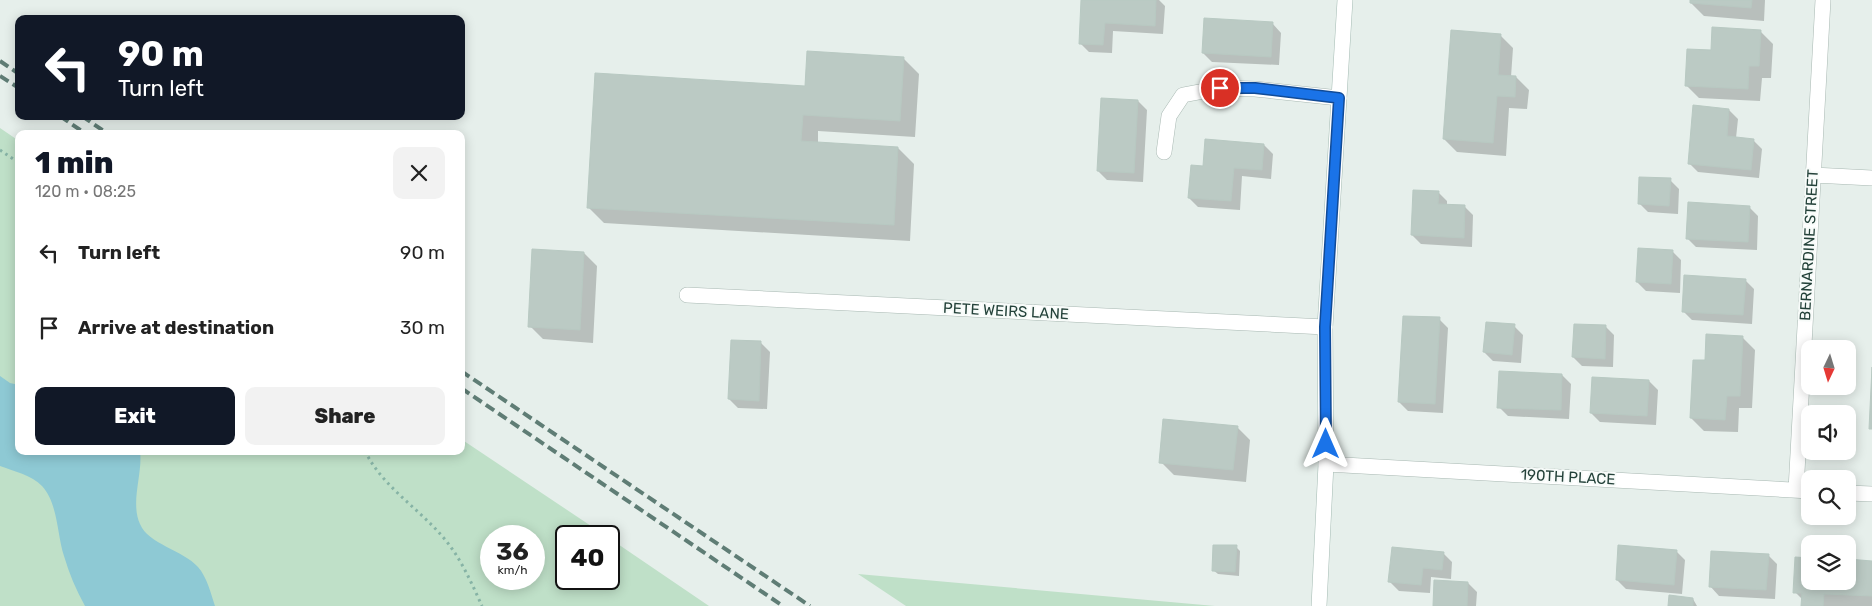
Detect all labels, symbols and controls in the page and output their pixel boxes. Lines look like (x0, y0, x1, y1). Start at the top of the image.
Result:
text: 90 m (118, 33, 204, 75)
icon: left (35, 35, 100, 100)
pin (1199, 67, 1241, 109)
icon: arrive (1206, 74, 1234, 102)
text: Turn left (118, 75, 204, 102)
text: 1 min (35, 145, 113, 181)
button: close (393, 147, 445, 199)
street label: BERNARDINE STREET (1796, 169, 1822, 321)
text: 120 m · 08:25 (35, 182, 136, 201)
icon: left (35, 239, 63, 267)
text: Turn left (78, 241, 160, 264)
text: 90 m (400, 241, 445, 264)
street label: PETE WEIRS LANE (943, 299, 1069, 323)
icon: arrive (35, 314, 63, 342)
text: Arrive at destination (78, 316, 274, 339)
text: 30 m (400, 316, 445, 339)
north arrow (1801, 340, 1856, 395)
map controls (1801, 340, 1856, 590)
button: Exit (35, 387, 235, 445)
button: Share (245, 387, 445, 445)
button: sound (1801, 405, 1856, 460)
position arrow (1299, 417, 1351, 469)
street label: 190TH PLACE (1520, 466, 1616, 488)
button: search (1801, 470, 1856, 525)
speed limit sign: 40 (555, 525, 620, 590)
button: layers (1801, 535, 1856, 590)
text: 36 (496, 537, 529, 566)
text: km/h (498, 563, 527, 577)

